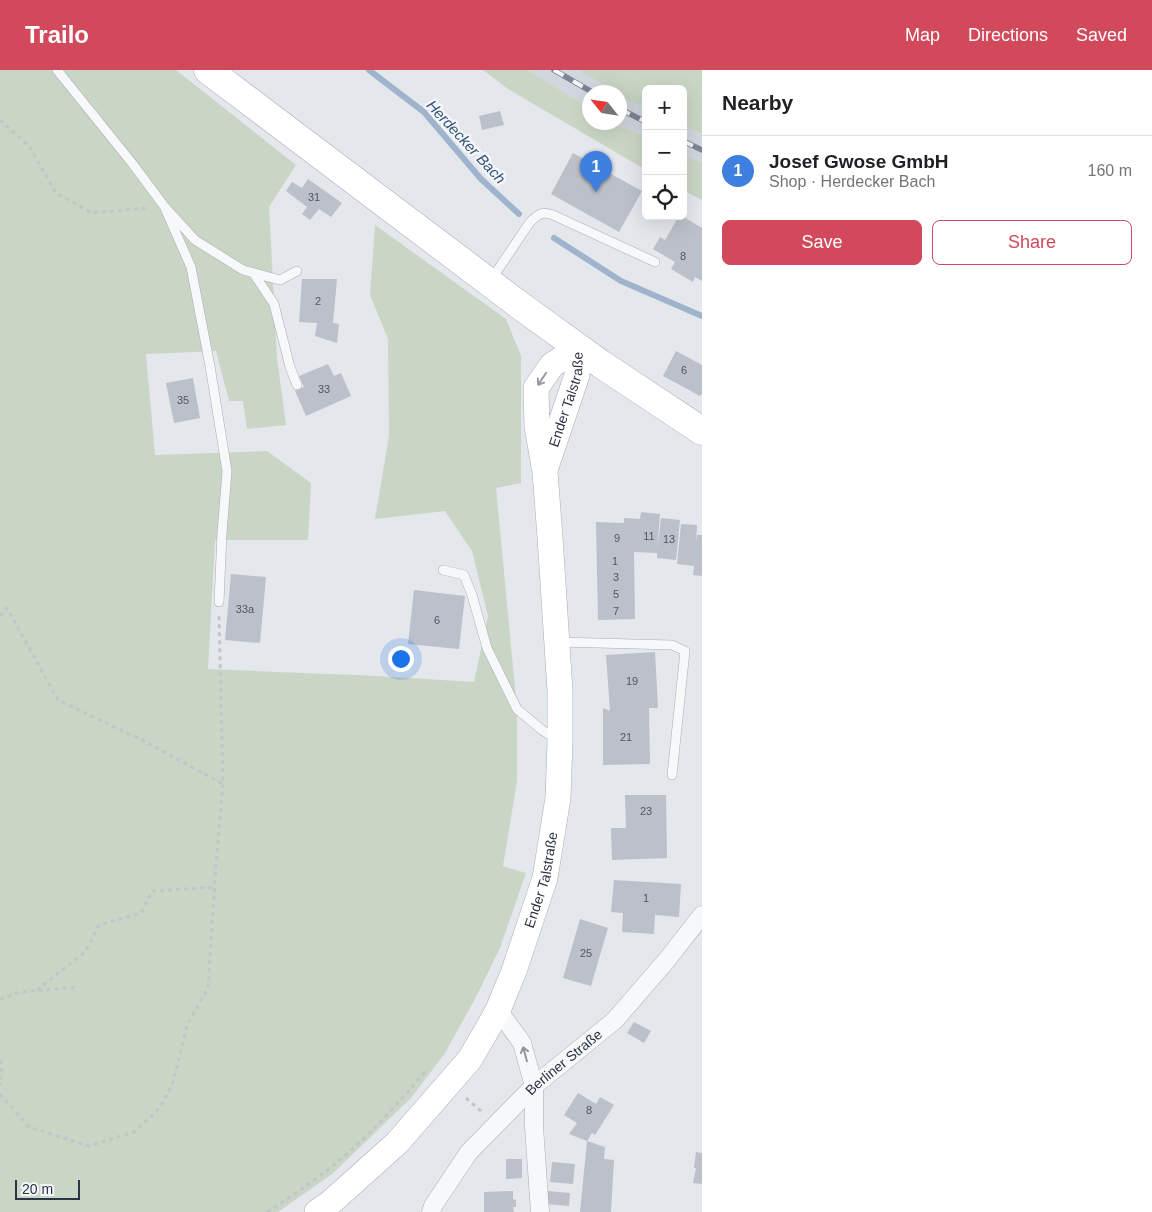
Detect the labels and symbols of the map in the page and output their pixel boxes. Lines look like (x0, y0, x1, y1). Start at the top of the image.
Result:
north arrow (582, 85, 627, 130)
water label: Herdecker Bach (423, 97, 509, 187)
pin: 1 (580, 151, 612, 192)
house number: 31 (308, 191, 320, 203)
house number: 8 (680, 250, 686, 262)
house number: 2 (315, 295, 321, 307)
street label: Ender Talstraße (545, 351, 586, 449)
house number: 6 (681, 364, 687, 376)
one-way arrow (537, 372, 547, 386)
house number: 33 (318, 383, 330, 395)
house number: 35 (177, 394, 189, 406)
house number: 11 (643, 530, 655, 542)
house number: 9 (614, 532, 620, 544)
house number: 13 (663, 533, 675, 545)
house number: 1 (612, 555, 618, 567)
house number: 3 (613, 571, 619, 583)
house number: 5 (613, 588, 619, 600)
house number: 33a (236, 603, 255, 615)
house number: 7 (613, 605, 619, 617)
house number: 6 (434, 614, 440, 626)
your location (388, 646, 414, 672)
house number: 19 (626, 675, 638, 687)
house number: 21 (620, 731, 632, 743)
house number: 23 (640, 805, 652, 817)
street label: Ender Talstraße (521, 830, 560, 930)
house number: 1 (643, 892, 649, 904)
house number: 25 (580, 947, 592, 959)
street label: Berliner Straße (522, 1026, 605, 1098)
one-way arrow (520, 1046, 529, 1062)
house number: 8 (586, 1104, 592, 1116)
scale bar (15, 1177, 80, 1200)

